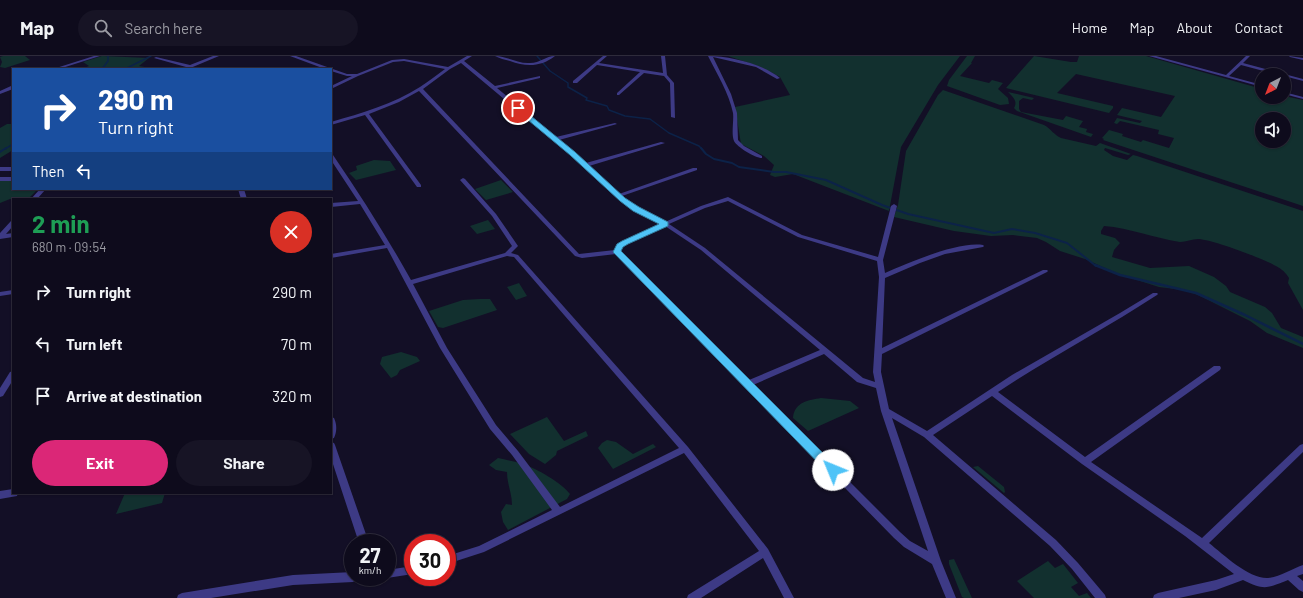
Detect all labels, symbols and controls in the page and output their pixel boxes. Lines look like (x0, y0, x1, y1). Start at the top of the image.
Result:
search box (78, 10, 358, 46)
text: Map (20, 16, 54, 39)
icon: search (92, 17, 114, 39)
text: Search here (124, 19, 202, 37)
text: Home (1072, 19, 1108, 36)
text: Map (1130, 19, 1154, 36)
text: About (1176, 19, 1213, 36)
text: Contact (1235, 19, 1283, 36)
north arrow (1255, 68, 1291, 104)
map controls (1255, 68, 1291, 148)
text: 290 m (98, 82, 174, 116)
icon: right (32, 84, 84, 136)
pin (501, 91, 535, 125)
icon: arrive (507, 97, 529, 119)
button: sound (1255, 112, 1291, 148)
text: Turn right (98, 116, 174, 138)
icon: left (73, 160, 95, 182)
text: Then (32, 162, 65, 180)
text: 2 min (32, 209, 90, 238)
button: close (270, 211, 312, 253)
text: 680 m · 09:54 (32, 239, 106, 255)
icon: right (32, 281, 54, 303)
text: Turn right (66, 283, 131, 301)
text: 290 m (272, 283, 312, 301)
icon: left (32, 333, 54, 355)
text: Turn left (66, 335, 122, 353)
text: 70 m (281, 335, 312, 353)
icon: arrive (32, 385, 54, 407)
text: Arrive at destination (66, 387, 202, 405)
text: 320 m (272, 387, 312, 405)
button: Exit (32, 440, 168, 486)
button: Share (176, 440, 312, 486)
position arrow (812, 449, 854, 491)
speed limit sign: 30 (404, 534, 456, 586)
text: 27 (359, 543, 381, 567)
text: km/h (359, 564, 381, 576)

